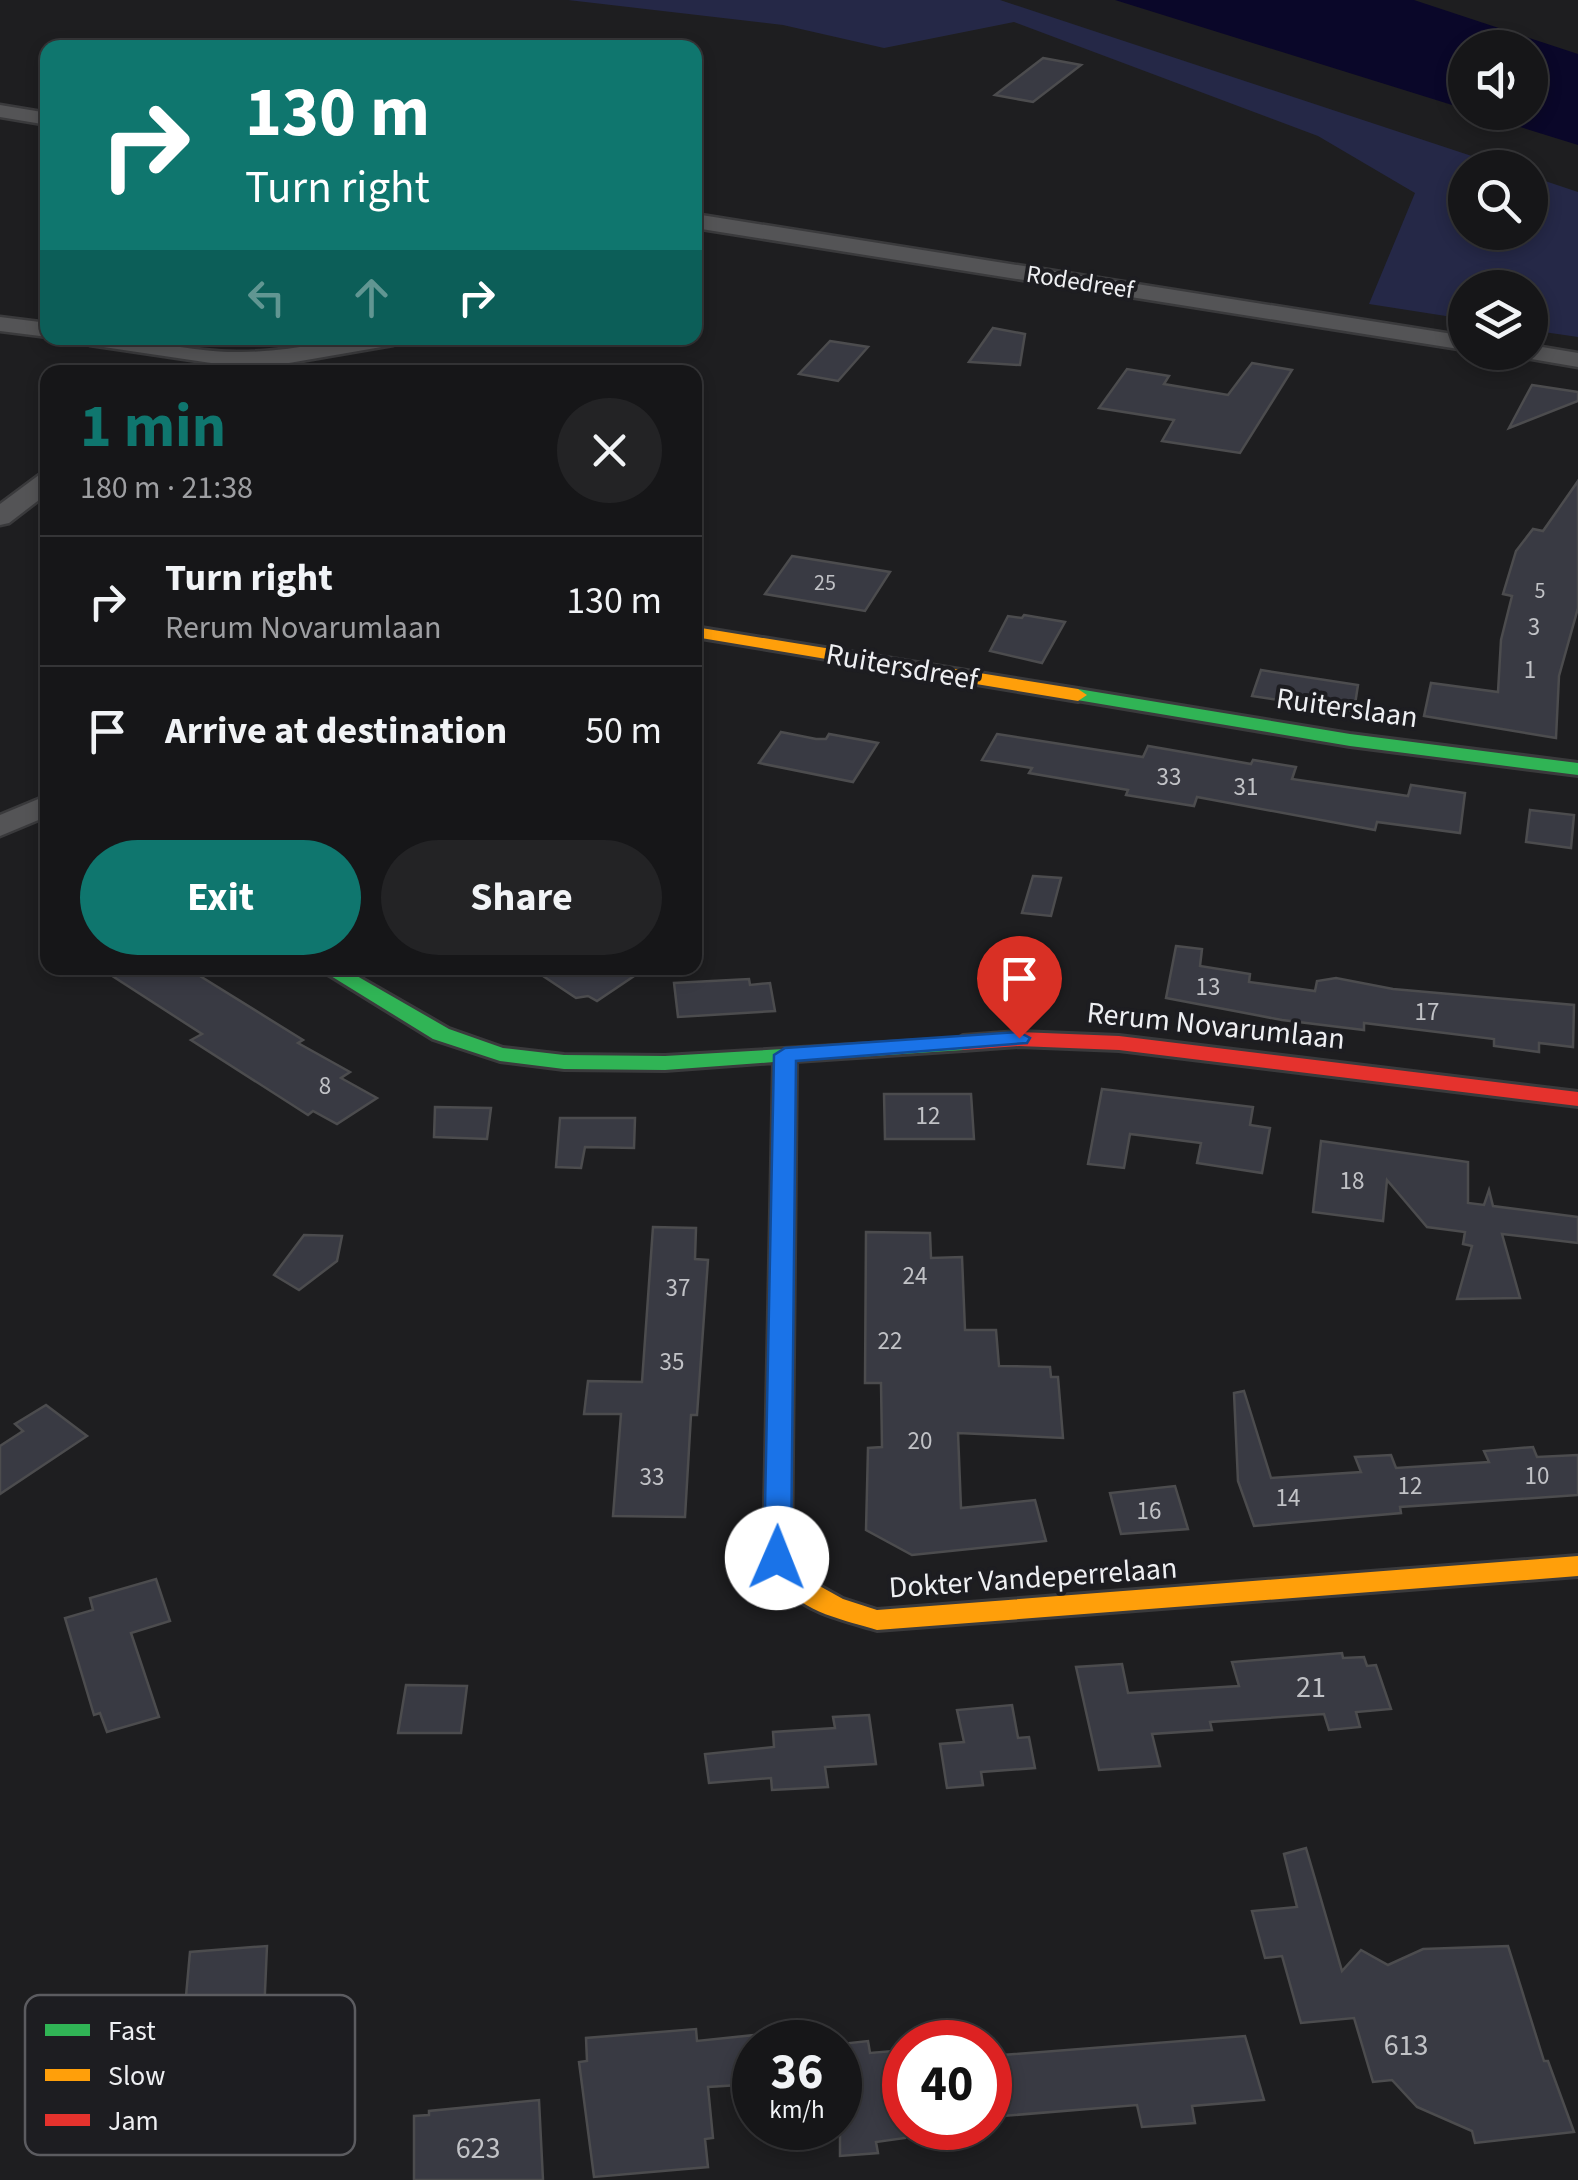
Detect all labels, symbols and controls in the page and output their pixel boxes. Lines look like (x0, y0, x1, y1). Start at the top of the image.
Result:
map controls (1448, 30, 1548, 370)
button: sound (1448, 30, 1548, 130)
text: 130 m (245, 63, 430, 163)
icon: right (80, 80, 210, 210)
button: search (1448, 150, 1548, 250)
text: Turn right (245, 156, 430, 220)
street label: Rodedreef (1024, 256, 1137, 308)
icon: left (239, 270, 294, 325)
icon: ahead (344, 270, 399, 325)
icon: right (449, 270, 504, 325)
button: layers (1448, 270, 1548, 370)
text: 1 min (80, 385, 226, 470)
button: close (557, 398, 662, 503)
text: 180 m · 21:38 (80, 465, 253, 511)
text: Turn right (165, 551, 333, 605)
house number: 25 (814, 567, 836, 599)
icon: right (80, 574, 135, 629)
text: 130 m (566, 574, 662, 628)
house number: 5 (1535, 575, 1545, 607)
text: Rerum Novarumlaan (165, 605, 442, 651)
house number: 3 (1528, 609, 1540, 645)
street label: Ruitersdreef (823, 633, 983, 702)
house number: 1 (1524, 652, 1536, 688)
street label: Ruiterslaan (1273, 677, 1421, 739)
icon: arrive (80, 704, 135, 759)
text: Arrive at destination (165, 704, 507, 758)
text: 50 m (585, 704, 662, 758)
house number: 33 (1157, 759, 1181, 795)
house number: 31 (1234, 769, 1258, 805)
button: Exit (80, 840, 361, 955)
button: Share (381, 840, 662, 955)
pin (977, 936, 1062, 1039)
icon: arrive (992, 951, 1047, 1006)
house number: 13 (1196, 969, 1220, 1005)
street label: Rerum Novarumlaan (1085, 991, 1347, 1061)
house number: 17 (1415, 994, 1439, 1030)
house number: 8 (319, 1068, 331, 1104)
house number: 12 (916, 1098, 940, 1134)
house number: 18 (1340, 1163, 1364, 1199)
house number: 24 (903, 1258, 927, 1294)
house number: 37 (666, 1270, 690, 1306)
house number: 22 (878, 1323, 902, 1359)
house number: 35 (660, 1344, 684, 1380)
house number: 20 (908, 1423, 932, 1459)
house number: 10 (1525, 1458, 1549, 1494)
house number: 33 (640, 1459, 664, 1495)
house number: 12 (1398, 1468, 1422, 1504)
house number: 14 (1276, 1480, 1300, 1516)
house number: 16 (1137, 1493, 1161, 1529)
position arrow (725, 1506, 829, 1610)
street label: Dokter Vandeperrelaan (887, 1546, 1179, 1610)
house number: 21 (1296, 1666, 1326, 1709)
legend (25, 1995, 355, 2155)
text: Fast (108, 2011, 156, 2051)
speed limit sign: 40 (882, 2020, 1012, 2150)
house number: 613 (1384, 2024, 1428, 2067)
text: 36 (771, 2037, 823, 2108)
text: Slow (108, 2056, 165, 2096)
text: km/h (769, 2092, 825, 2128)
text: Jam (108, 2101, 159, 2141)
house number: 623 (456, 2127, 500, 2170)

